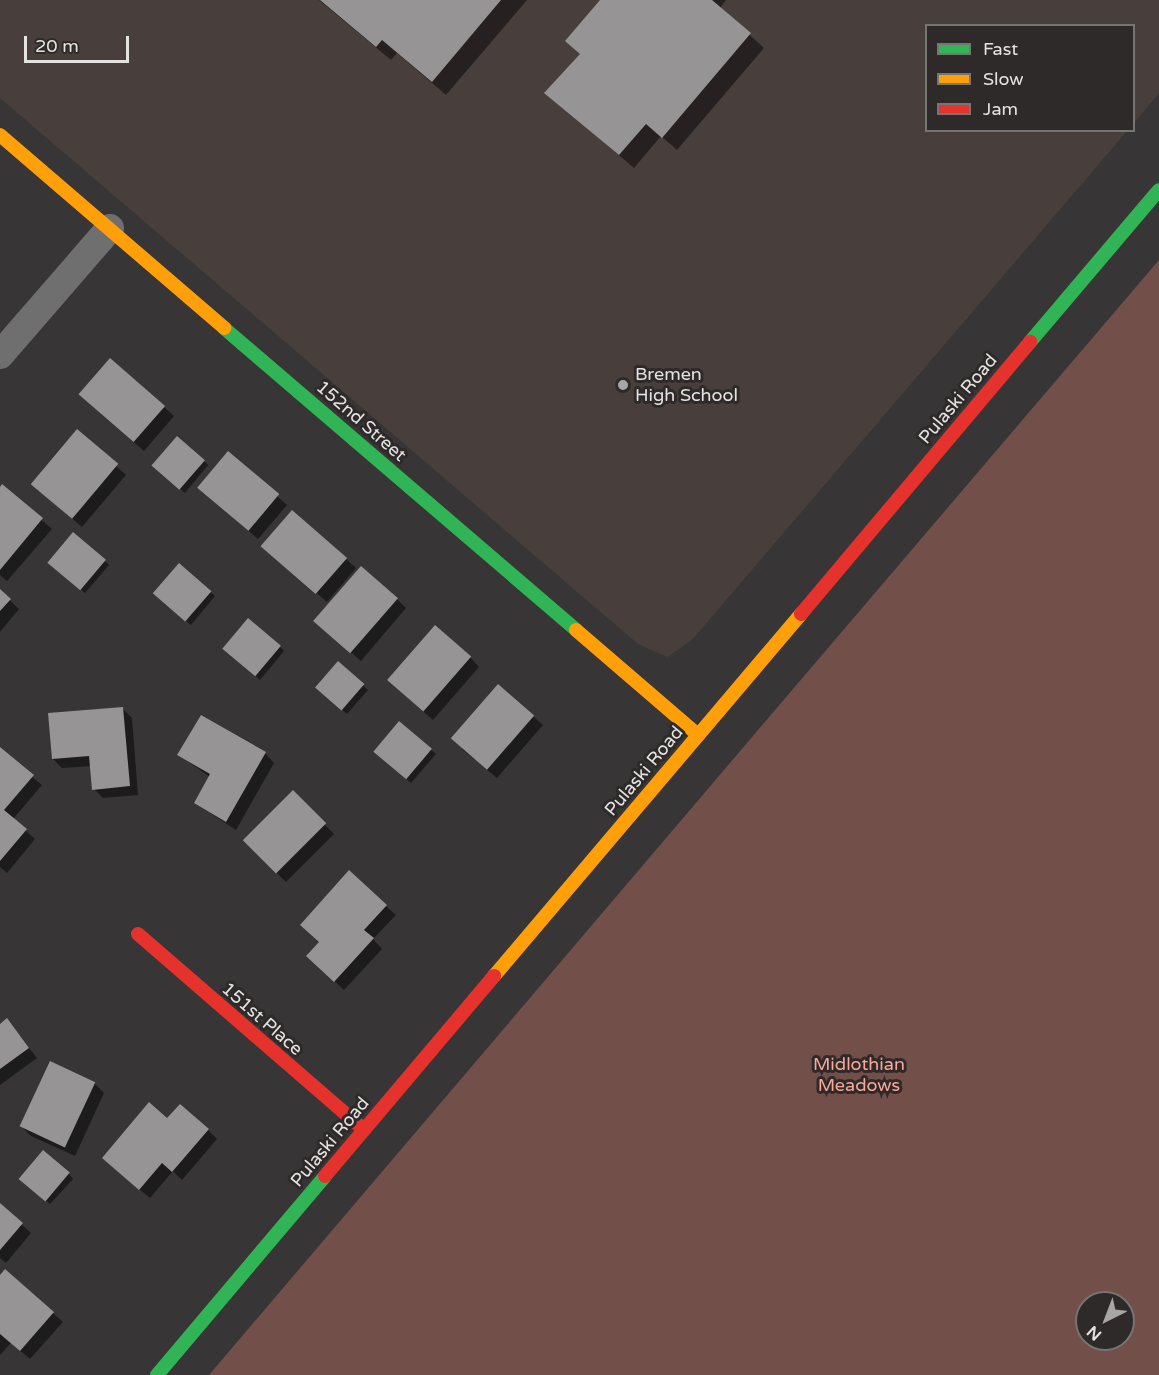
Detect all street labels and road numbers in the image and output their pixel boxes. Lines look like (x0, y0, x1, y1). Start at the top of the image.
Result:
street label: Pulaski Road (914, 350, 1002, 448)
street label: 152nd Street (312, 376, 410, 466)
street label: Pulaski Road (600, 722, 688, 820)
street label: 151st Place (217, 978, 307, 1060)
street label: Pulaski Road (286, 1093, 374, 1191)

